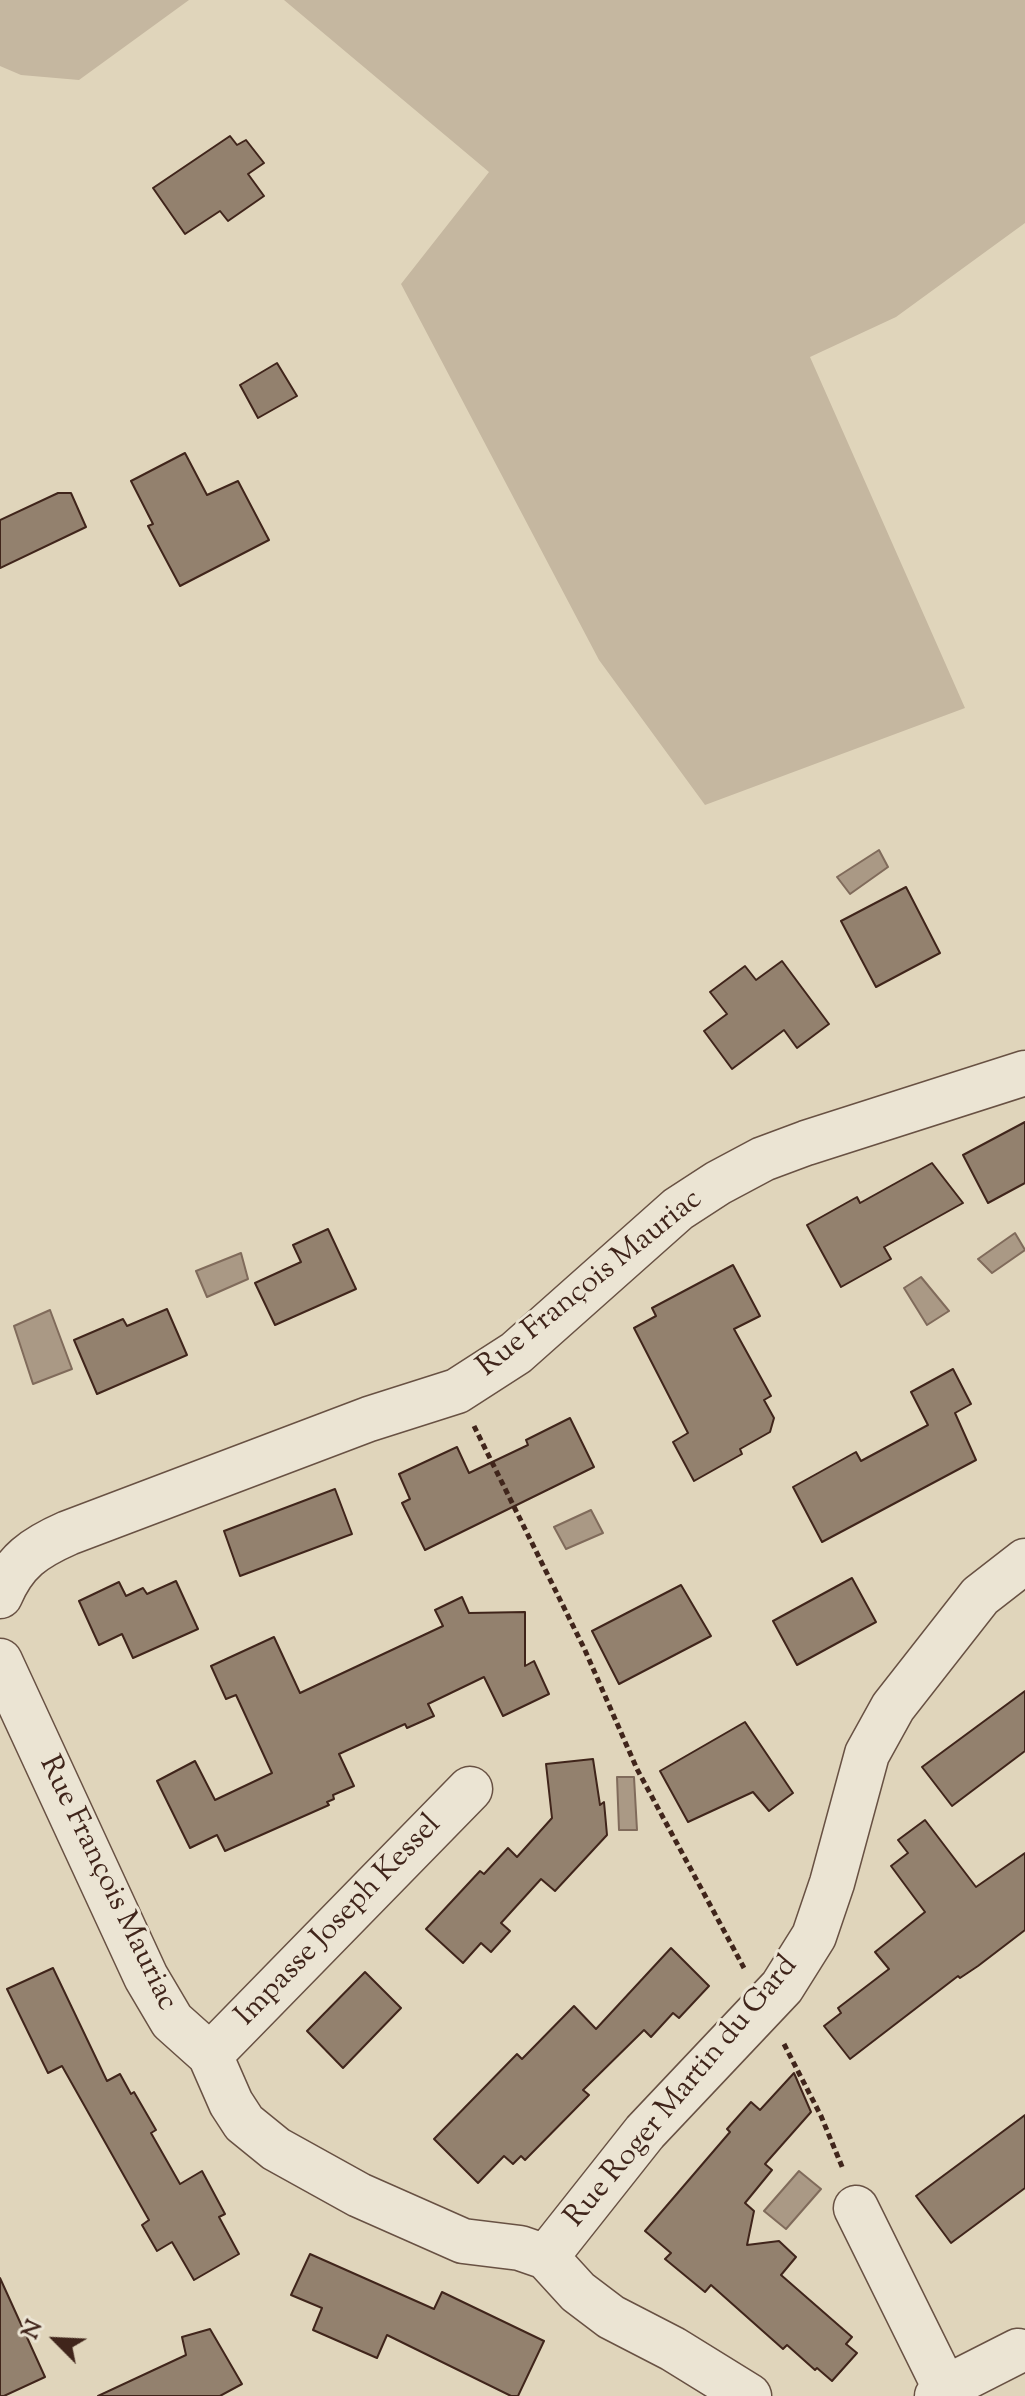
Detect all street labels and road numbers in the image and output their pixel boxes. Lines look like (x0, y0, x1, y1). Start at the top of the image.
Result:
street label: Rue François Mauriac (471, 1183, 711, 1387)
street label: Rue François Mauriac (29, 1751, 183, 2017)
street label: Impasse Joseph Kessel (230, 1809, 450, 2035)
street label: Rue Roger Martin du Gard (559, 1950, 807, 2236)

